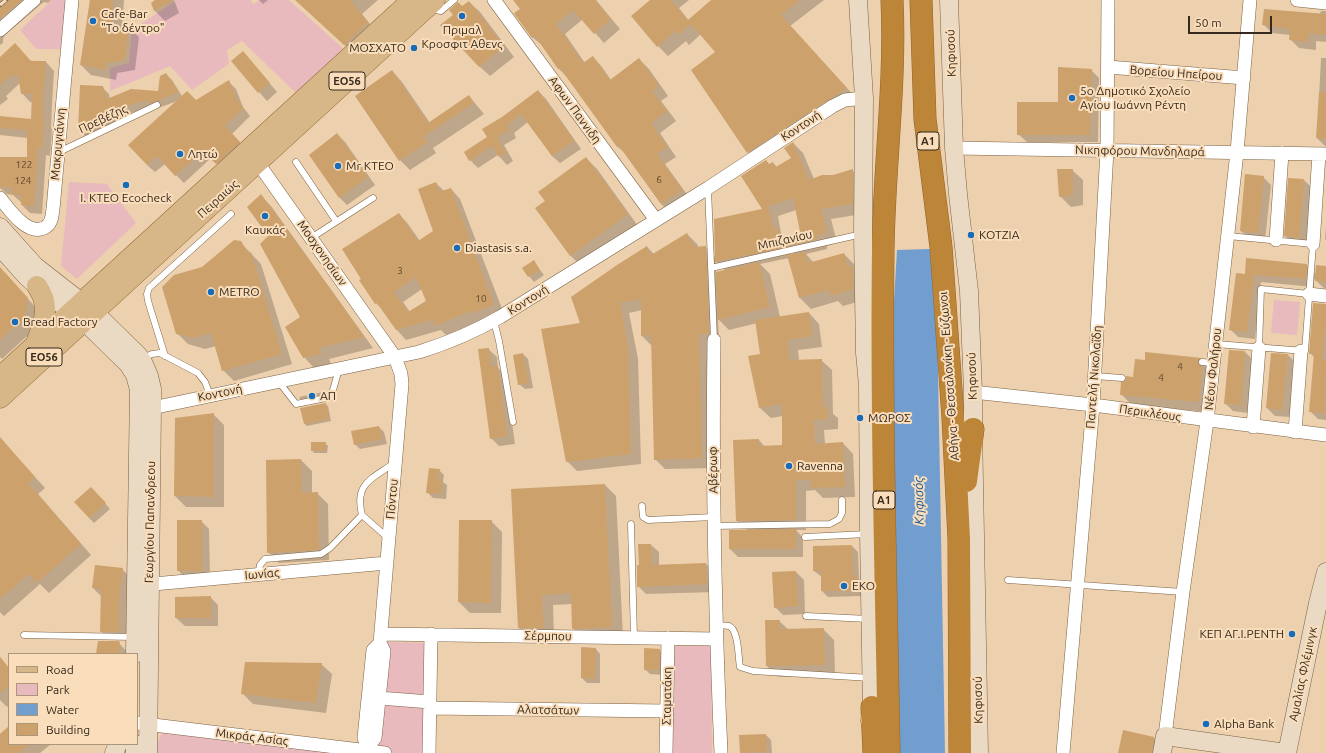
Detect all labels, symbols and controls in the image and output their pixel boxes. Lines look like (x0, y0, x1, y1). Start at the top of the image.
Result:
place label: Cafe-Bar "Το δέντρο" (101, 7, 165, 35)
scale bar (1190, 8, 1274, 34)
marker: Πριμαλ Κροσφιτ Αθενς (457, 11, 467, 21)
marker: Cafe-Bar "Το δέντρο" (88, 16, 98, 26)
text: 50 m (1195, 16, 1222, 29)
place label: Πριμαλ Κροσφιτ Αθενς (421, 23, 503, 51)
street label: Κηφισού (943, 29, 959, 77)
place label: ΜΟΣΧΑΤΟ (349, 41, 406, 55)
marker: ΜΟΣΧΑΤΟ (409, 43, 419, 53)
street label: Βορείου Ηπείρου (1129, 63, 1223, 83)
road number: ΕΟ56 (329, 72, 365, 90)
street label: Αφων Παννιδη (546, 74, 604, 146)
place label: 5ο Δημοτικό Σχολείο Αγίου Ιωάννη Ρέντη (1080, 84, 1191, 112)
marker: 5ο Δημοτικό Σχολείο Αγίου Ιωάννη Ρέντη (1067, 93, 1077, 103)
street label: Πρεβέζης (76, 101, 130, 137)
street label: Μακρυγιάννη (48, 107, 68, 181)
street label: Κοντονή (778, 108, 824, 144)
road number: Α1 (917, 132, 939, 150)
street label: Νικηφόρου Μανδηλαρά (1075, 143, 1205, 159)
place label: Λητώ (188, 147, 218, 161)
marker: Λητώ (175, 149, 185, 159)
house number: 122 (16, 159, 32, 171)
place label: Mr KTEO (346, 159, 394, 173)
marker: Mr KTEO (333, 161, 343, 171)
house number: 6 (656, 174, 662, 186)
house number: 124 (15, 175, 31, 187)
street label: Πειραιώς (194, 177, 242, 221)
marker: Ι. ΚΤΕΟ Ecocheck (121, 180, 131, 190)
place label: Ι. ΚΤΕΟ Ecocheck (80, 191, 172, 205)
marker: Καυκάς (260, 211, 270, 221)
street label: Μοσχονησίων (294, 217, 350, 289)
place label: Καυκάς (245, 223, 285, 237)
street label: Μπιζανίου (756, 227, 814, 253)
place label: ΚΟΤΖΙΑ (979, 228, 1019, 242)
marker: ΚΟΤΖΙΑ (966, 230, 976, 240)
place label: Diastasis s.a. (465, 241, 532, 255)
marker: Diastasis s.a. (452, 243, 462, 253)
house number: 3 (397, 265, 403, 277)
street label: Κοντονή (505, 282, 551, 318)
place label: METRO (219, 285, 260, 299)
marker: METRO (206, 287, 216, 297)
street label: Αθήνα - Θεσσαλονίκη - Εύζωνοι (936, 291, 962, 461)
house number: 10 (475, 293, 487, 305)
place label: Bread Factory (23, 315, 98, 329)
marker: Bread Factory (10, 317, 20, 327)
street label: Παντελή Νικολαΐδη (1083, 325, 1105, 429)
street label: Νέου Φαλήρου (1202, 327, 1224, 411)
road number: ΕΟ56 (26, 348, 62, 366)
street label: Κηφισού (964, 352, 980, 400)
house number: 4 (1177, 361, 1183, 373)
house number: 4 (1158, 372, 1164, 384)
street label: Κοντονή (196, 381, 244, 405)
place label: ΑΠ (320, 389, 336, 403)
marker: ΑΠ (307, 391, 317, 401)
street label: Περικλέους (1118, 402, 1182, 424)
place label: ΜΩΡΟΣ (868, 411, 911, 425)
marker: ΜΩΡΟΣ (855, 413, 865, 423)
street label: Αβέρωφ (705, 446, 721, 494)
place label: Ravenna (797, 459, 843, 473)
street label: Γεωργίου Παπανδρεου (142, 461, 158, 583)
marker: Ravenna (784, 461, 794, 471)
water label: Κηφισός (911, 477, 927, 525)
street label: Πόντου (383, 478, 401, 520)
road number: Α1 (873, 491, 895, 509)
street label: Ιωνίας (244, 565, 280, 583)
place label: EKO (852, 579, 875, 593)
marker: EKO (839, 581, 849, 591)
street label: Αμαλίας Φλέμινγκ (1286, 625, 1320, 723)
place label: ΚΕΠ ΑΓ.Ι.ΡΕΝΤΗ (1199, 627, 1284, 641)
street label: Σέρμπου (524, 628, 572, 644)
marker: ΚΕΠ ΑΓ.Ι.ΡΕΝΤΗ (1287, 629, 1297, 639)
legend (8, 653, 138, 745)
text: Road (46, 663, 74, 676)
street label: Σταματάκη (659, 667, 675, 725)
street label: Κηφισού (970, 676, 986, 724)
text: Park (46, 683, 70, 696)
street label: Αλατσάτων (517, 702, 579, 718)
text: Water (46, 703, 79, 716)
place label: Alpha Bank (1214, 717, 1274, 731)
marker: Alpha Bank (1201, 719, 1211, 729)
text: Building (46, 723, 90, 736)
street label: Μικράς Ασίας (215, 725, 289, 749)

